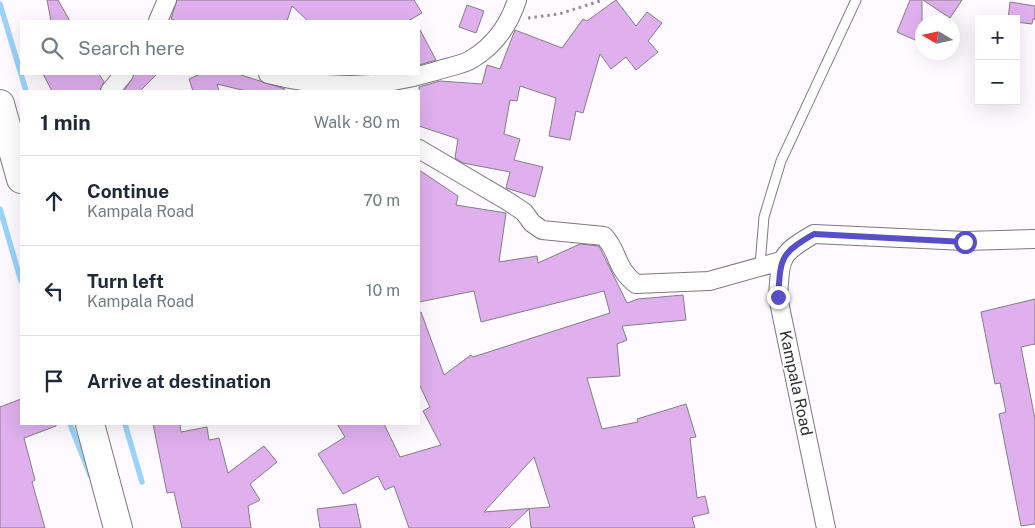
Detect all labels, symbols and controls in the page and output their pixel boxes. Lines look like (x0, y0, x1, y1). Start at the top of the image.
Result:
north arrow (915, 15, 960, 60)
map controls (975, 15, 1020, 105)
button: + (975, 15, 1020, 60)
search box (20, 20, 420, 75)
icon: search (38, 34, 66, 62)
text: Search here (78, 37, 185, 59)
button: − (975, 60, 1020, 105)
text: 1 min (40, 110, 91, 135)
text: Walk · 80 m (314, 113, 400, 132)
text: Continue (87, 180, 169, 202)
icon: ahead (40, 187, 68, 215)
text: 70 m (363, 191, 400, 210)
text: Kampala Road (87, 202, 194, 221)
route start (954, 231, 977, 254)
text: Turn left (87, 270, 164, 292)
icon: left (40, 277, 68, 305)
text: 10 m (366, 281, 400, 300)
route end (767, 286, 790, 309)
text: Kampala Road (87, 292, 194, 311)
street label: Kampala Road (776, 329, 816, 437)
icon: arrive (40, 367, 68, 395)
text: Arrive at destination (87, 370, 271, 392)

